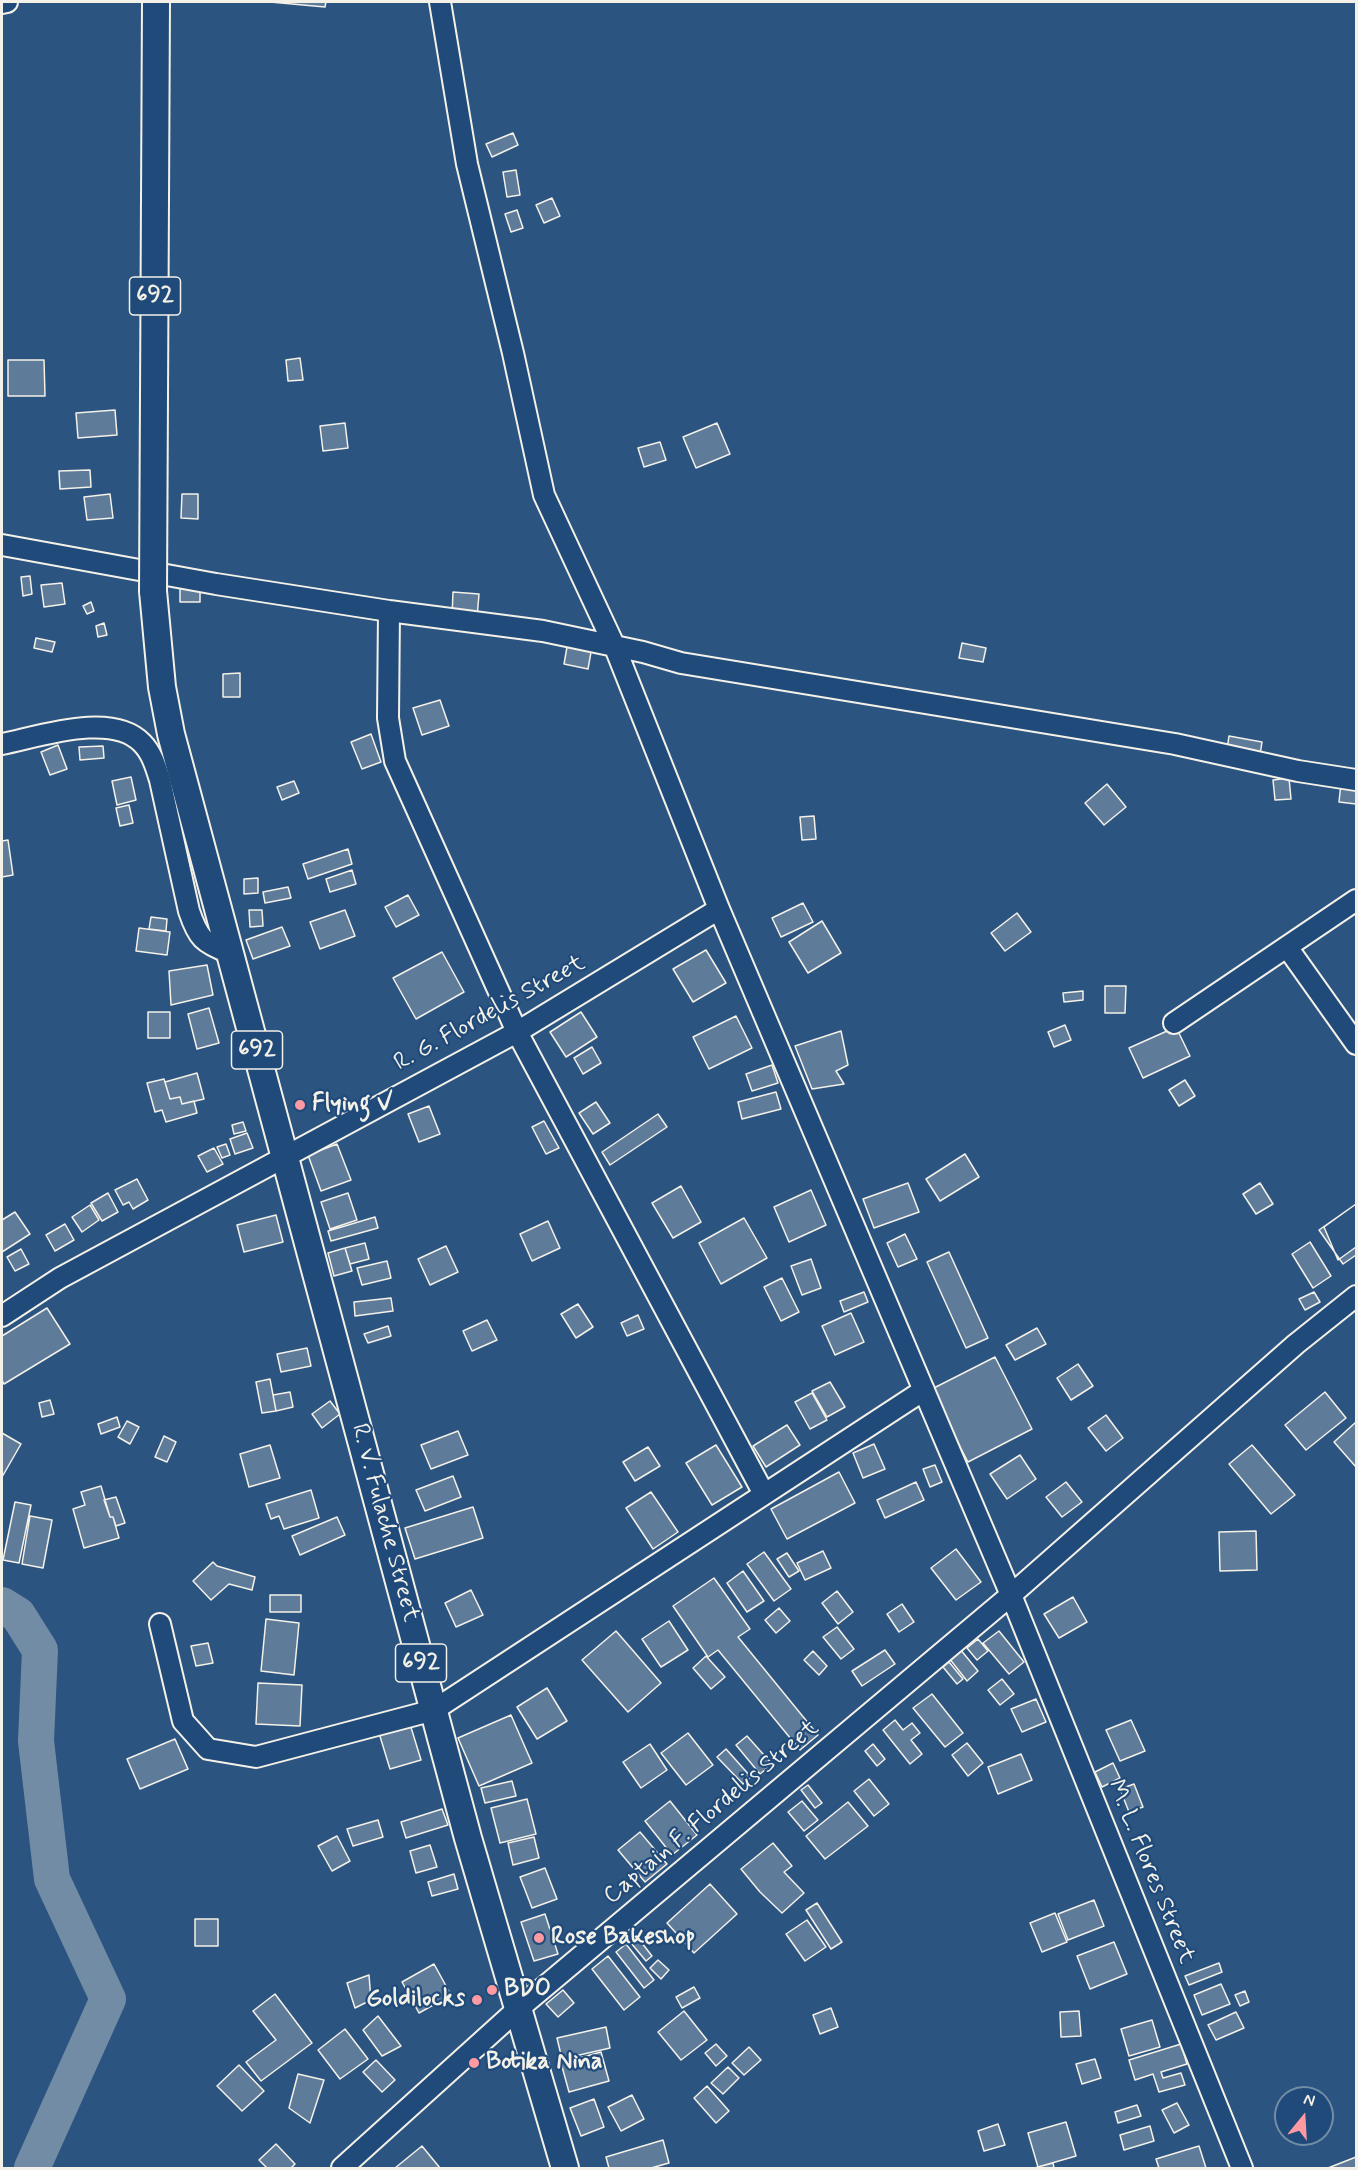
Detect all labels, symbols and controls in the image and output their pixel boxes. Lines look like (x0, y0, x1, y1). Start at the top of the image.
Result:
road number: 692 (130, 277, 180, 315)
street label: R. G. Flordelis Street (389, 950, 591, 1078)
road number: 692 (232, 1031, 282, 1069)
place label: Flying V (312, 1091, 392, 1119)
marker: Flying V (293, 1098, 307, 1112)
street label: R. V. Fulache Street (344, 1421, 424, 1625)
road number: 692 (396, 1644, 446, 1682)
street label: Captain F. Flordelis Street (599, 1715, 825, 1911)
street label: M. L. Flores Street (1100, 1776, 1200, 1968)
place label: Rose Bakeshop (551, 1924, 695, 1952)
marker: Rose Bakeshop (532, 1931, 546, 1945)
place label: BDO (504, 1976, 551, 2004)
marker: BDO (485, 1983, 499, 1997)
place label: Goldilocks (366, 1986, 465, 2014)
marker: Goldilocks (470, 1993, 484, 2007)
place label: Botika Nina (486, 2049, 602, 2077)
marker: Botika Nina (467, 2056, 481, 2070)
north arrow (1274, 2086, 1334, 2146)
text: N (1301, 2089, 1317, 2112)

